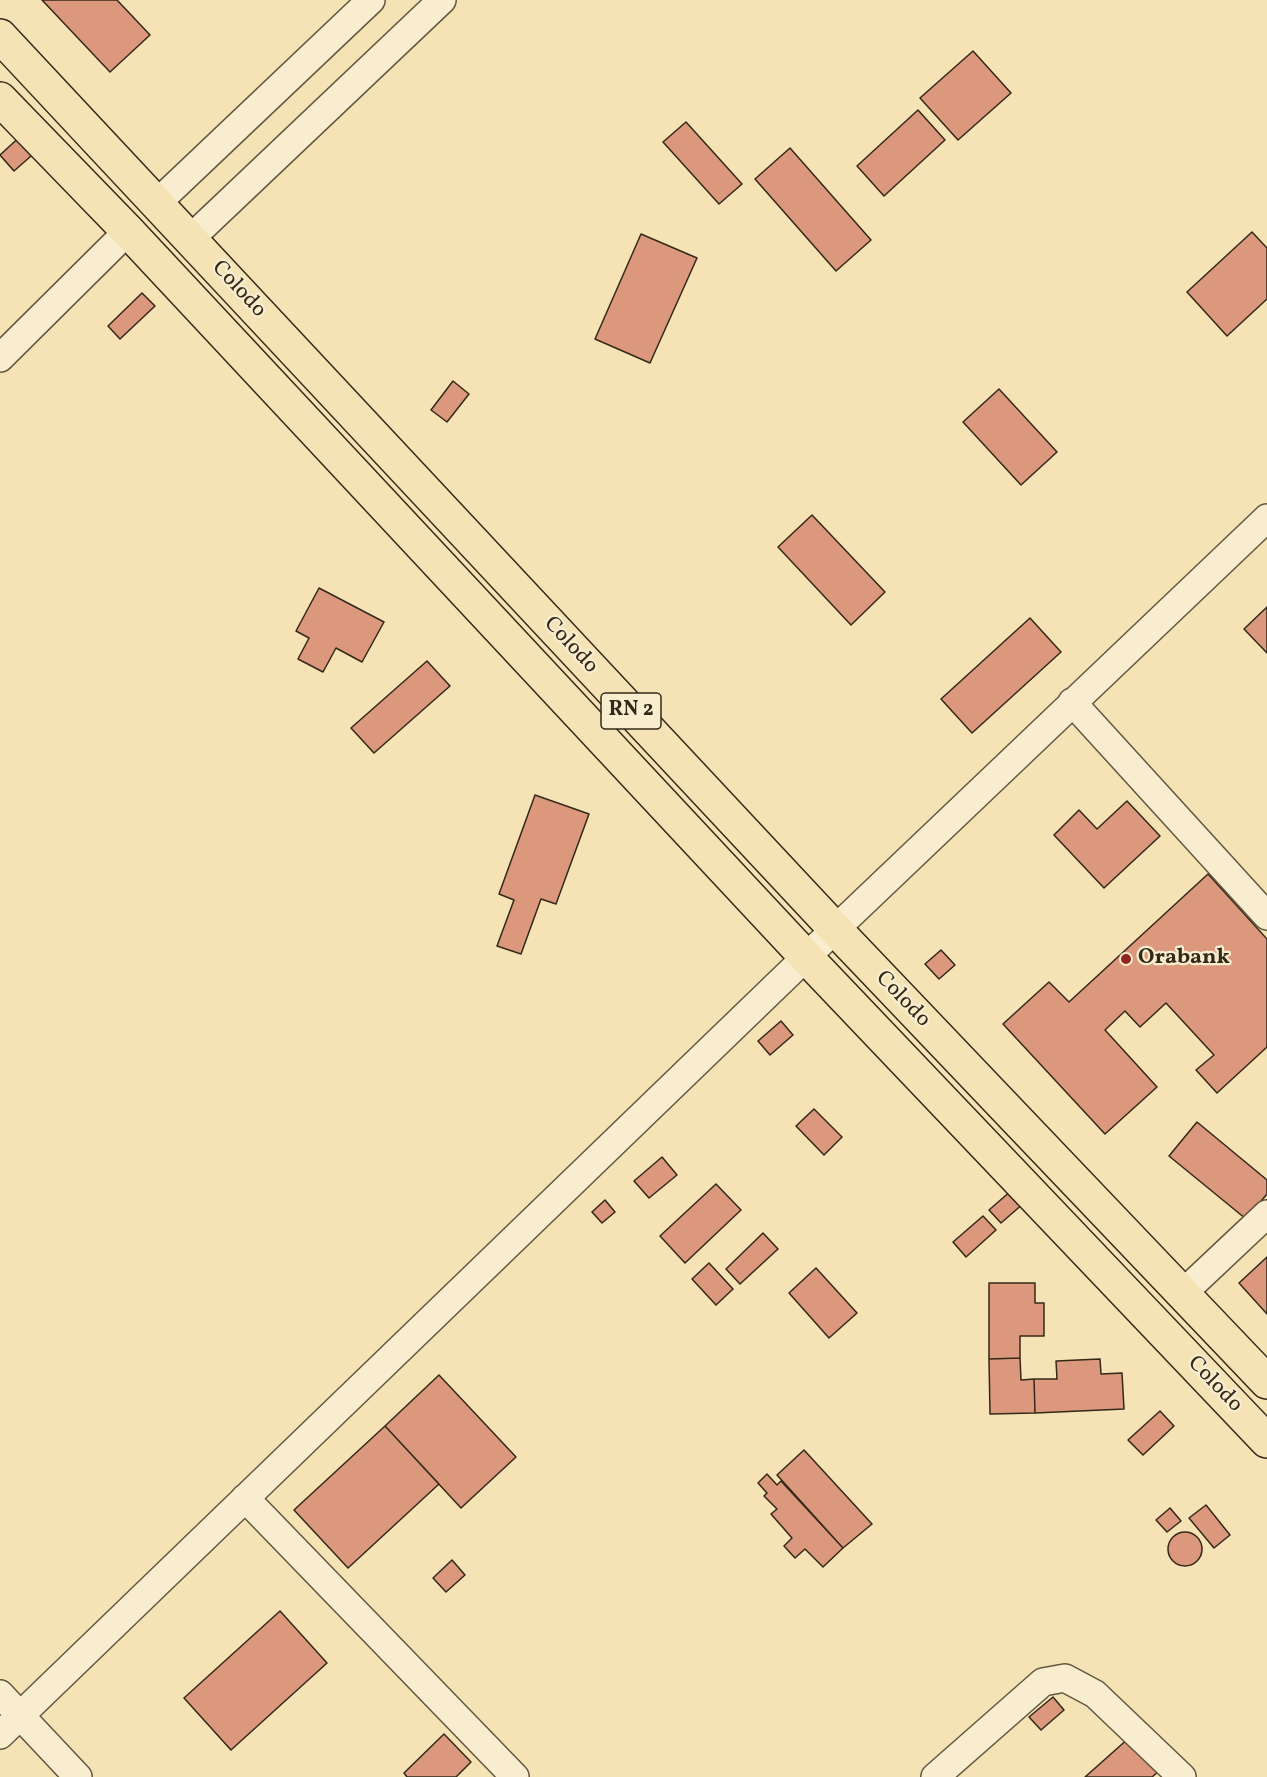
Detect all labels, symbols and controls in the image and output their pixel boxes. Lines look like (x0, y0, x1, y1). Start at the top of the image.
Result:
street label: Colodo (205, 256, 271, 324)
street label: Colodo (537, 612, 603, 680)
road number: RN 2 (601, 693, 661, 729)
place label: Orabank (1138, 946, 1230, 972)
marker: Orabank (1119, 952, 1133, 966)
street label: Colodo (869, 966, 935, 1034)
street label: Colodo (1181, 1351, 1247, 1419)

